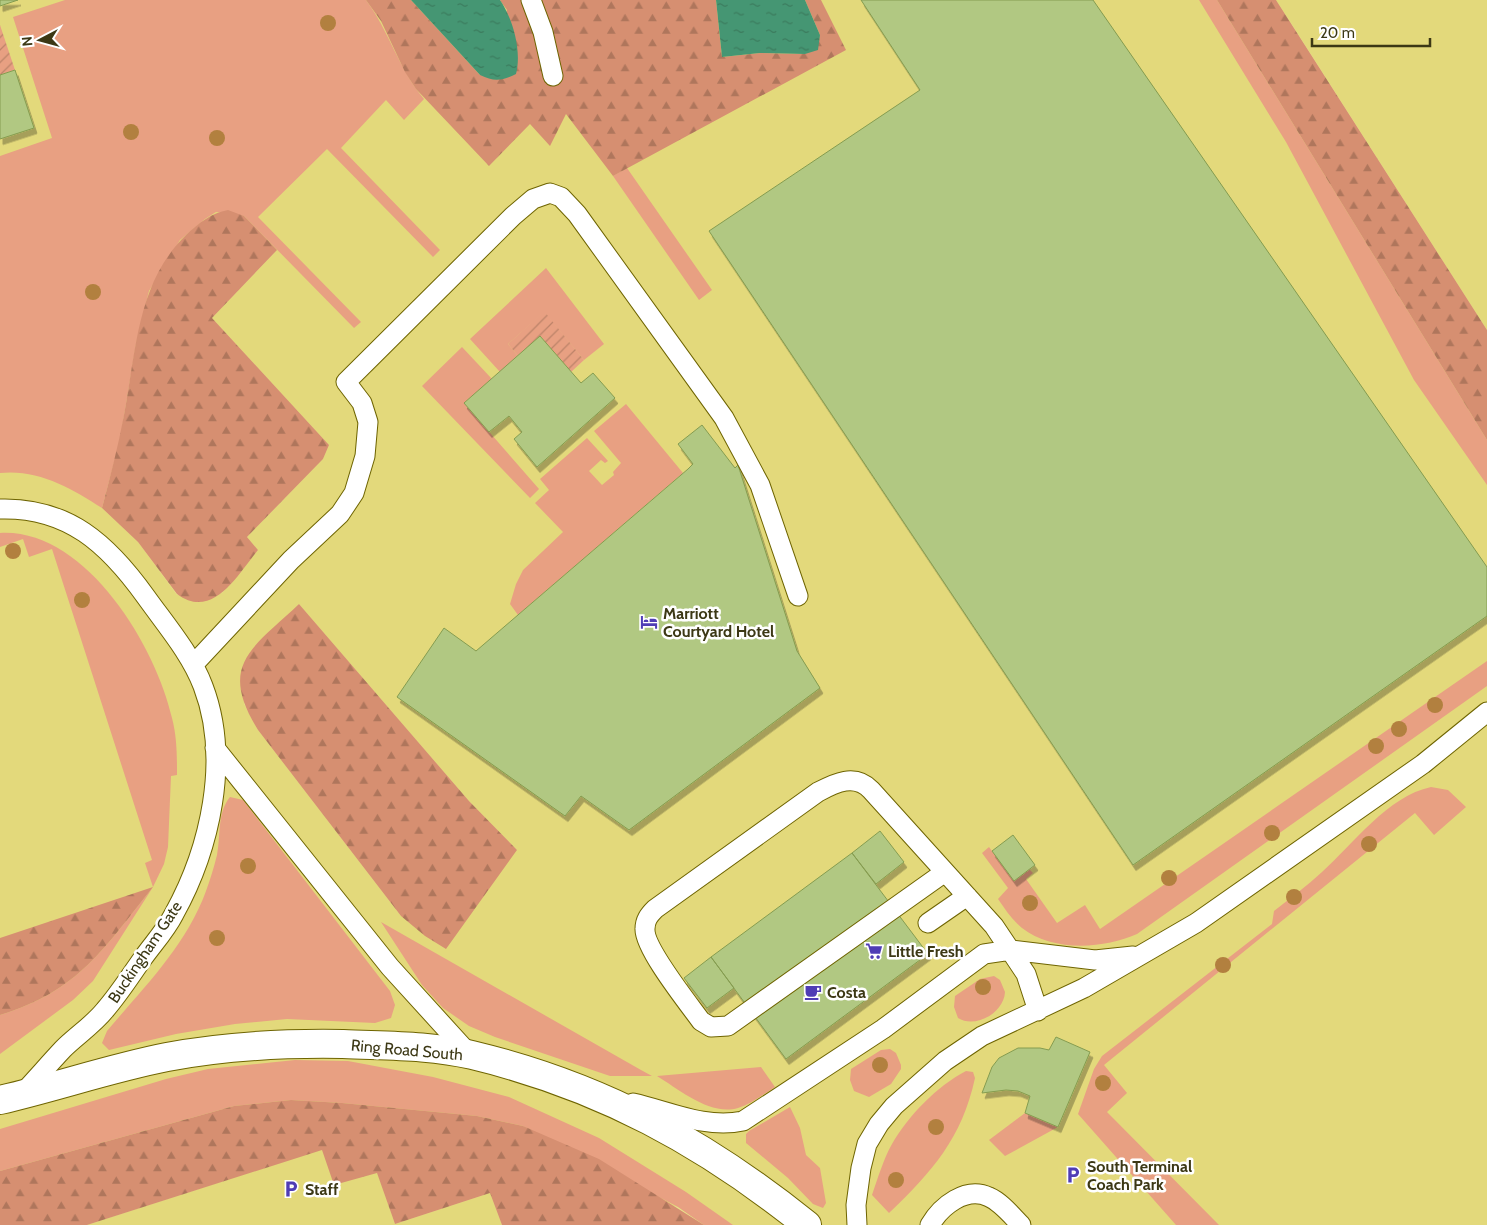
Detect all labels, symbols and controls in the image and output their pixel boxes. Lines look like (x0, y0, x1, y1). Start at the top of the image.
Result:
north arrow (15, 15, 65, 65)
scale bar (1312, 15, 1430, 47)
text: 20 m (1320, 24, 1355, 42)
text: N (18, 35, 37, 47)
place label: Marriott Courtyard Hotel (663, 604, 774, 641)
hotel icon: Marriott Courtyard Hotel (639, 612, 659, 632)
street label: Buckingham Gate (104, 898, 186, 1006)
supermarket icon: Little Fresh (864, 941, 884, 961)
place label: Little Fresh (888, 942, 964, 961)
cafe icon: Costa (803, 982, 823, 1002)
place label: Costa (827, 983, 866, 1002)
street label: Ring Road South (350, 1036, 464, 1064)
place label: South Terminal Coach Park (1087, 1157, 1192, 1194)
parking icon: South Terminal Coach Park (1063, 1165, 1083, 1185)
parking icon: Staff (281, 1179, 301, 1199)
place label: Staff (305, 1180, 339, 1199)

